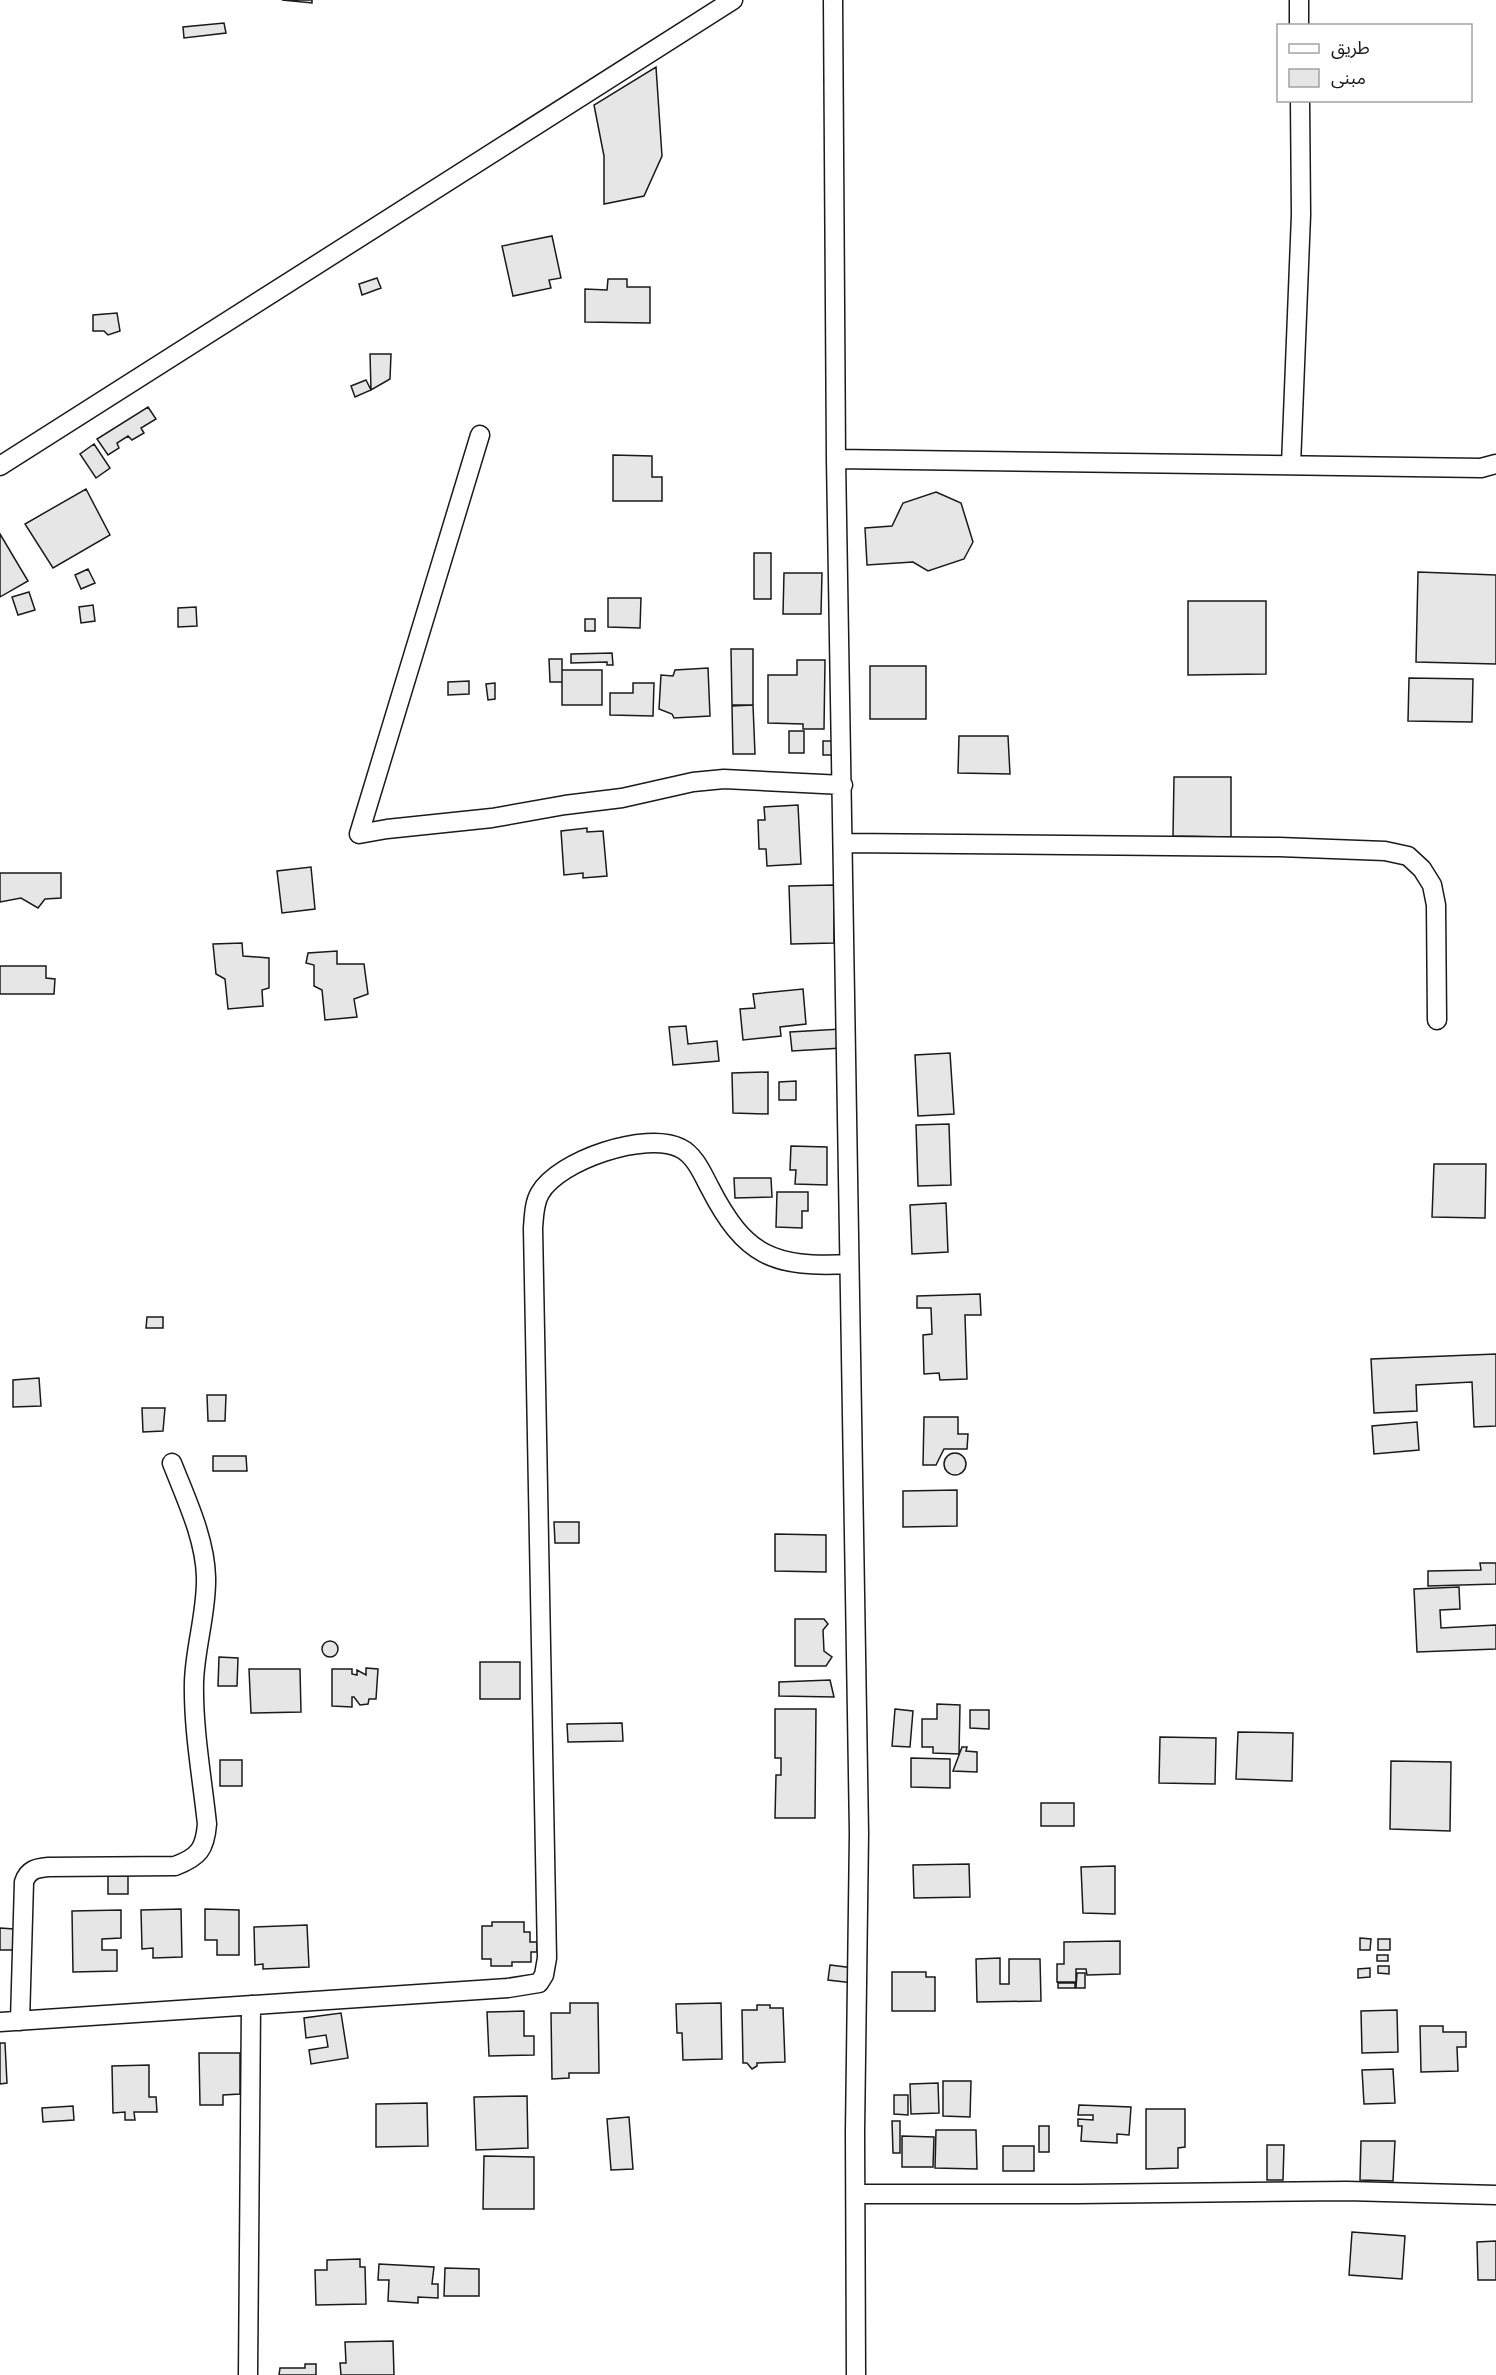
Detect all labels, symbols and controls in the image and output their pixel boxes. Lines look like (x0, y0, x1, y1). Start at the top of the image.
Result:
legend (1277, 24, 1472, 102)
text: طريق (1331, 37, 1370, 59)
text: مبنى (1331, 67, 1366, 89)

